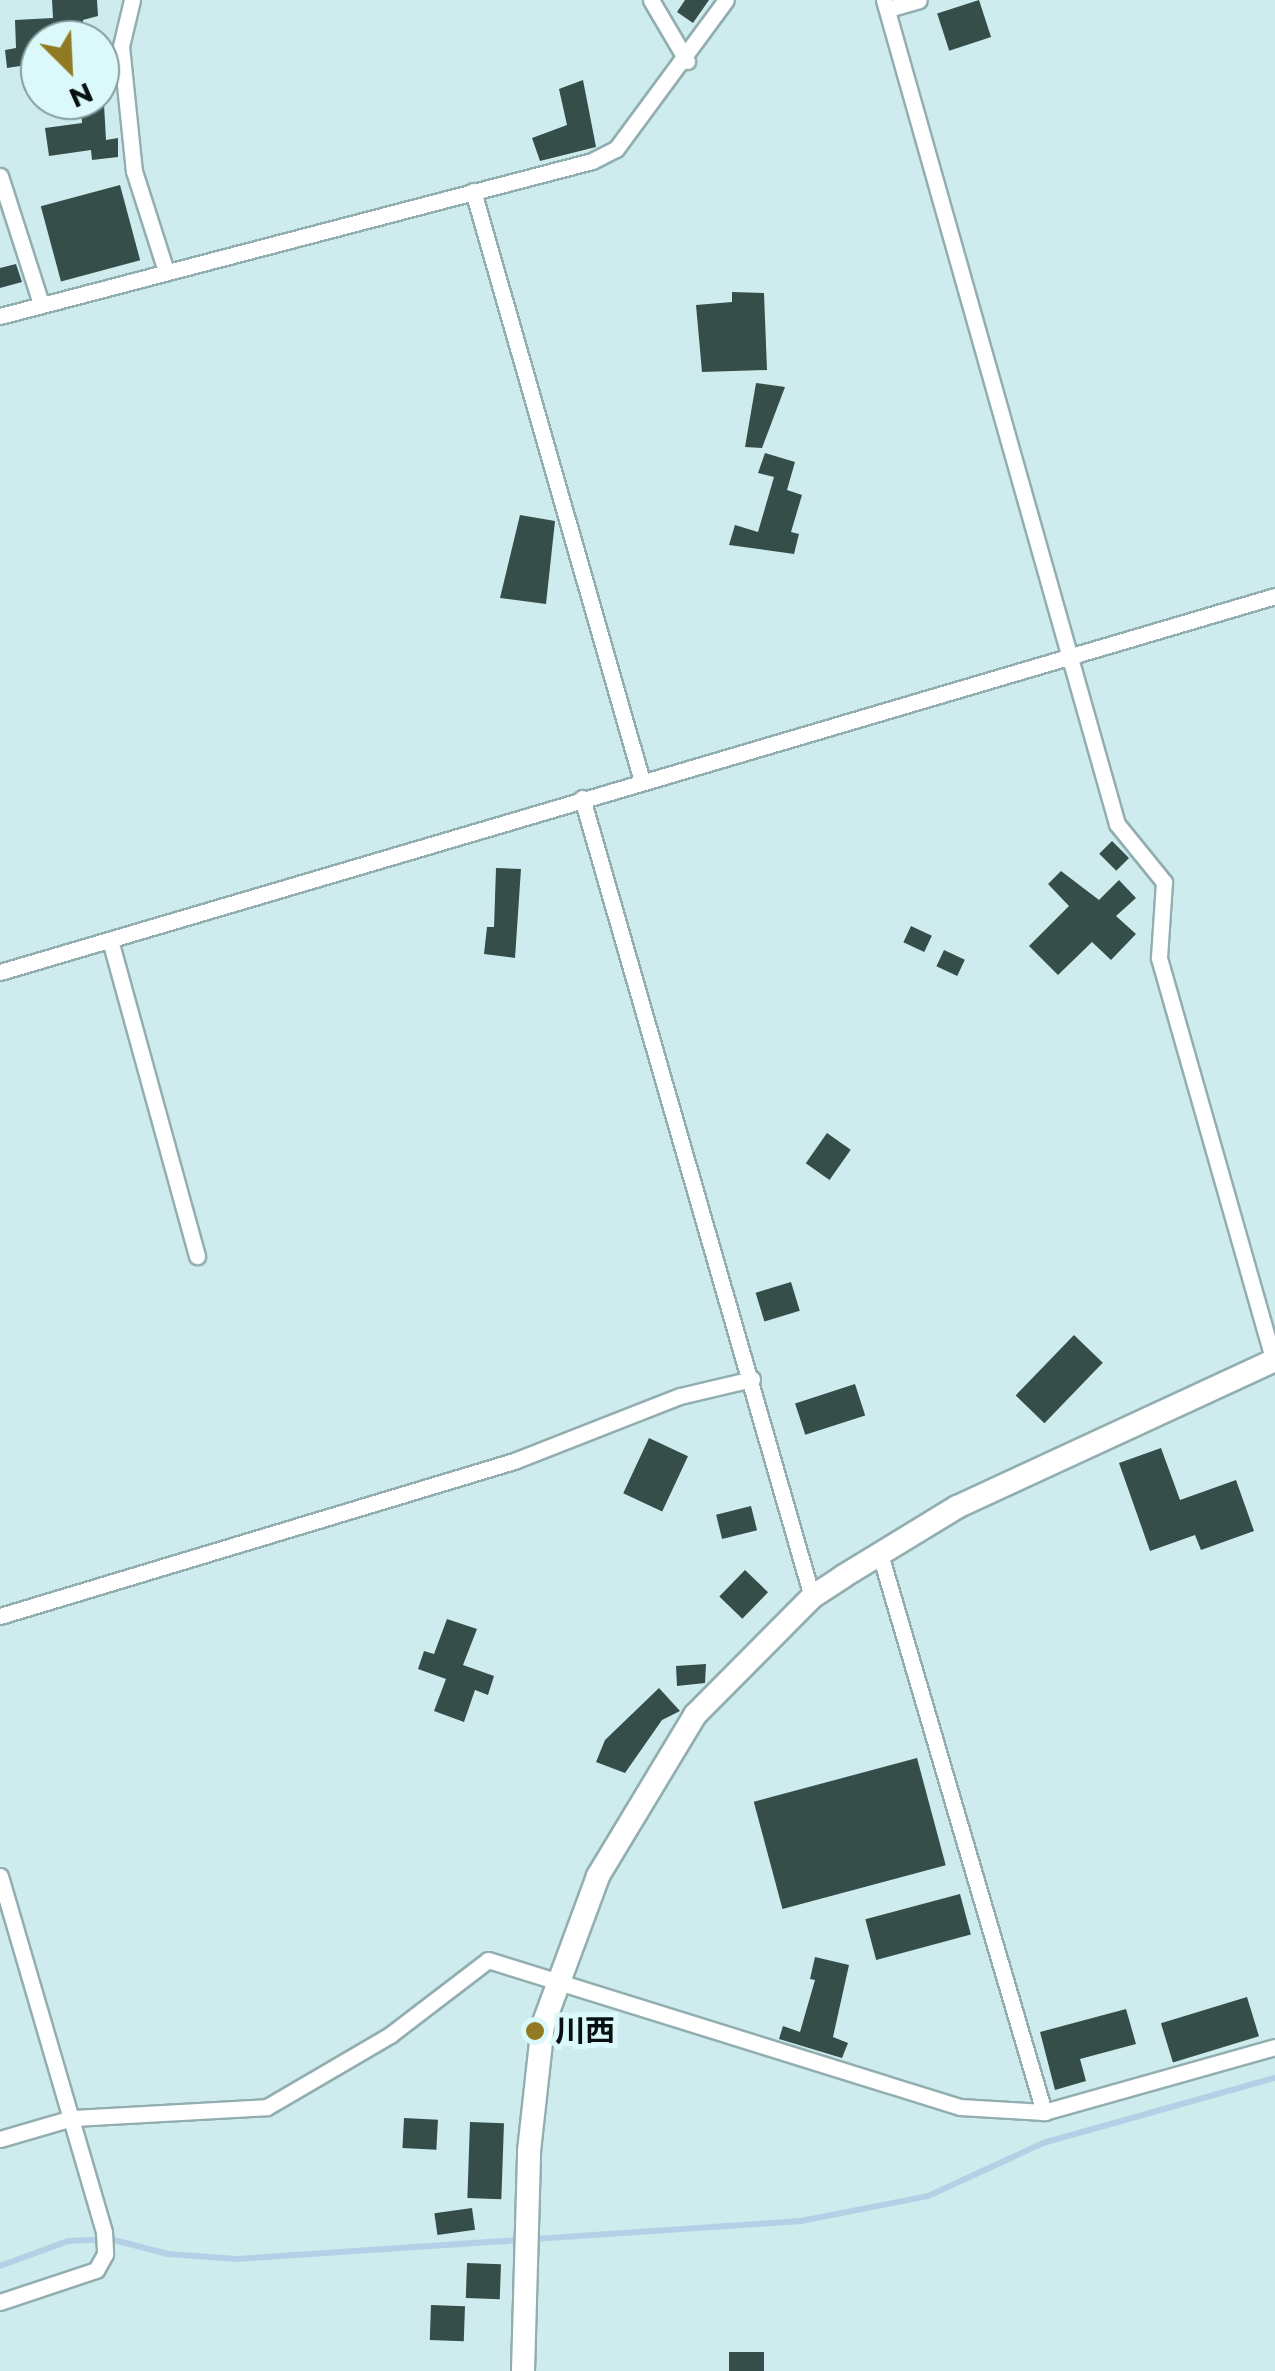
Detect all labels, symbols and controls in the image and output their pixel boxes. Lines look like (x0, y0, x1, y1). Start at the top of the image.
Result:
north arrow (20, 20, 120, 120)
text: N (64, 75, 99, 116)
place label: 川西 (555, 2013, 615, 2049)
marker: 川西 (524, 2020, 546, 2042)

